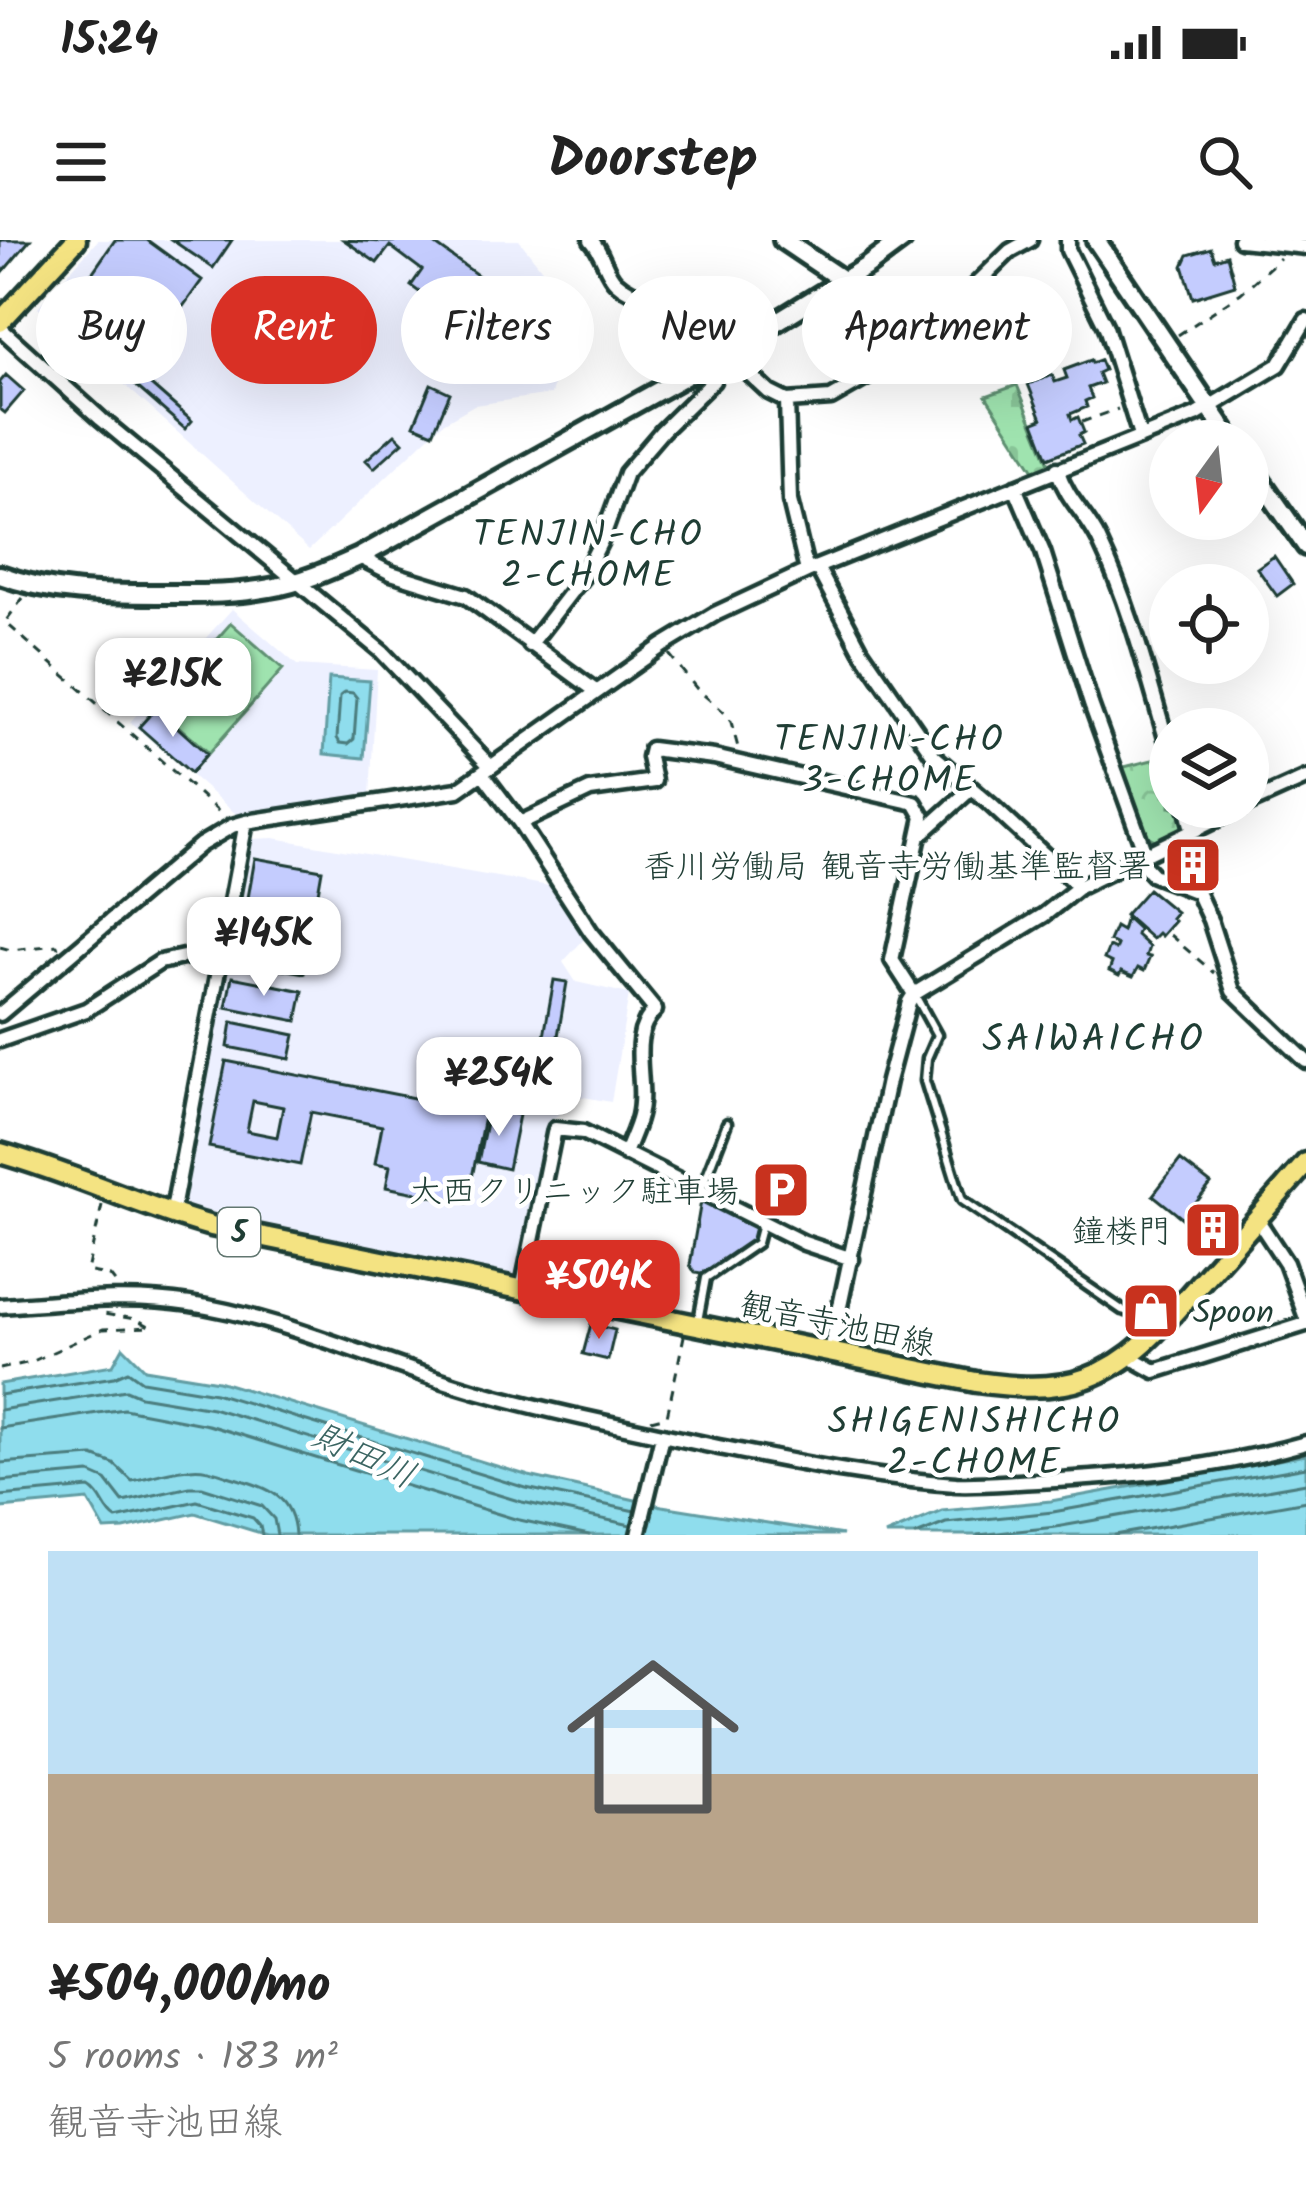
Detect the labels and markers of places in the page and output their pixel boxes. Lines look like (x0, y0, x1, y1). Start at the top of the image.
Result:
pin: ¥215K (89, 638, 257, 740)
building icon: 香川労働局 観音寺労働基準監督署 (1162, 834, 1224, 896)
place label: 香川労働局 観音寺労働基準監督署 (643, 842, 1151, 895)
pin: ¥145K (180, 897, 348, 999)
pin: ¥254K (415, 1037, 583, 1139)
parking icon: 大西クリニック駐車場 (750, 1159, 812, 1221)
place label: 大西クリニック駐車場 (409, 1167, 739, 1220)
building icon: 鐘楼門 (1182, 1199, 1244, 1261)
place label: 鐘楼門 (1072, 1207, 1171, 1260)
pin: ¥504K (515, 1240, 683, 1342)
shop icon: Spoon (1120, 1280, 1182, 1342)
place label: Spoon (1193, 1288, 1274, 1341)

